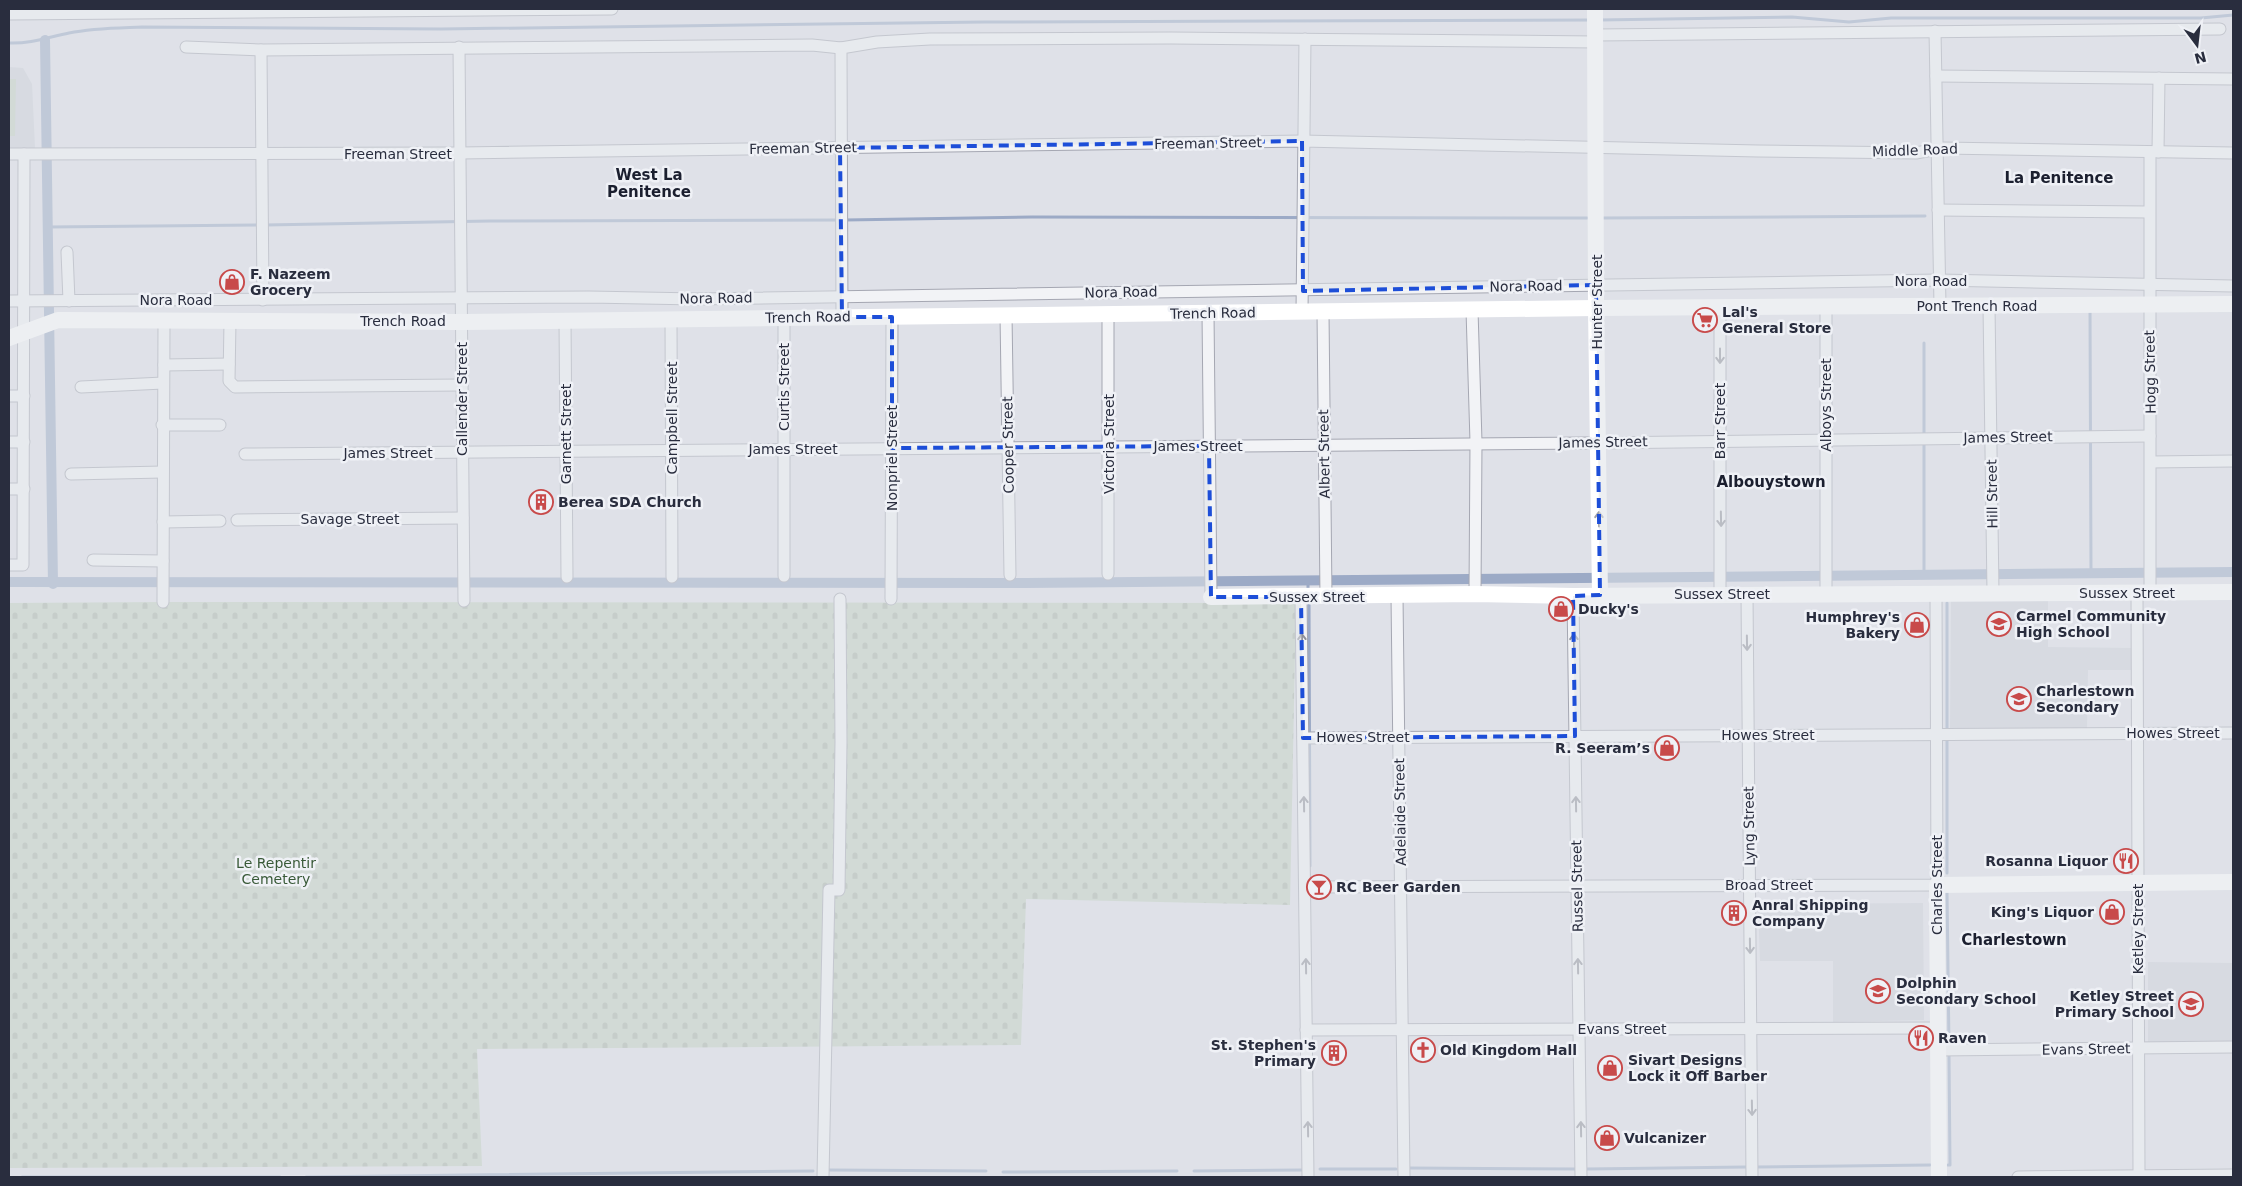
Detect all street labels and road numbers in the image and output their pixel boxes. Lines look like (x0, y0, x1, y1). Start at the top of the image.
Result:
street label: Freeman Street (1154, 134, 1263, 152)
street label: Freeman Street (749, 139, 858, 157)
street label: Middle Road (1872, 141, 1958, 159)
street label: Freeman Street (344, 146, 452, 162)
street label: Hunter Street (1589, 254, 1605, 350)
street label: Nora Road (1895, 273, 1967, 289)
street label: Nora Road (1489, 277, 1563, 295)
street label: Nora Road (1084, 283, 1158, 301)
street label: Nora Road (679, 289, 753, 307)
street label: Nora Road (140, 292, 212, 308)
street label: Pont Trench Road (1917, 298, 2037, 314)
street label: Trench Road (1169, 304, 1256, 322)
street label: Trench Road (764, 308, 851, 326)
street label: Trench Road (359, 313, 446, 329)
street label: Hogg Street (2141, 329, 2159, 414)
street label: Callender Street (454, 342, 470, 456)
street label: Curtis Street (776, 342, 792, 431)
street label: Alboys Street (1818, 358, 1834, 452)
street label: Campbell Street (664, 361, 680, 475)
street label: Barr Street (1712, 382, 1728, 459)
street label: Garnett Street (558, 383, 574, 484)
street label: Victoria Street (1101, 393, 1117, 494)
street label: Cooper Street (999, 396, 1017, 494)
street label: Nonpriel Street (884, 405, 900, 511)
street label: Albert Street (1315, 409, 1333, 499)
street label: James Street (1962, 428, 2053, 446)
street label: James Street (1557, 433, 1648, 451)
street label: James Street (1152, 438, 1243, 454)
street label: James Street (747, 441, 838, 457)
street label: James Street (342, 445, 433, 461)
street label: Hill Street (1983, 459, 2001, 529)
street label: Savage Street (301, 511, 400, 527)
street label: Sussex Street (2079, 585, 2176, 601)
street label: Sussex Street (1674, 586, 1771, 602)
street label: Sussex Street (1269, 589, 1366, 605)
street label: Howes Street (2126, 725, 2220, 741)
street label: Howes Street (1721, 727, 1815, 743)
street label: Howes Street (1316, 729, 1410, 745)
street label: Adelaide Street (1391, 758, 1409, 866)
street label: Lyng Street (1740, 786, 1758, 866)
street label: Charles Street (1929, 835, 1945, 935)
street label: Russel Street (1568, 839, 1586, 932)
street label: Broad Street (1725, 877, 1814, 893)
street label: Ketley Street (2130, 883, 2146, 974)
street label: Evans Street (1578, 1021, 1667, 1037)
street label: Evans Street (2041, 1040, 2131, 1058)

